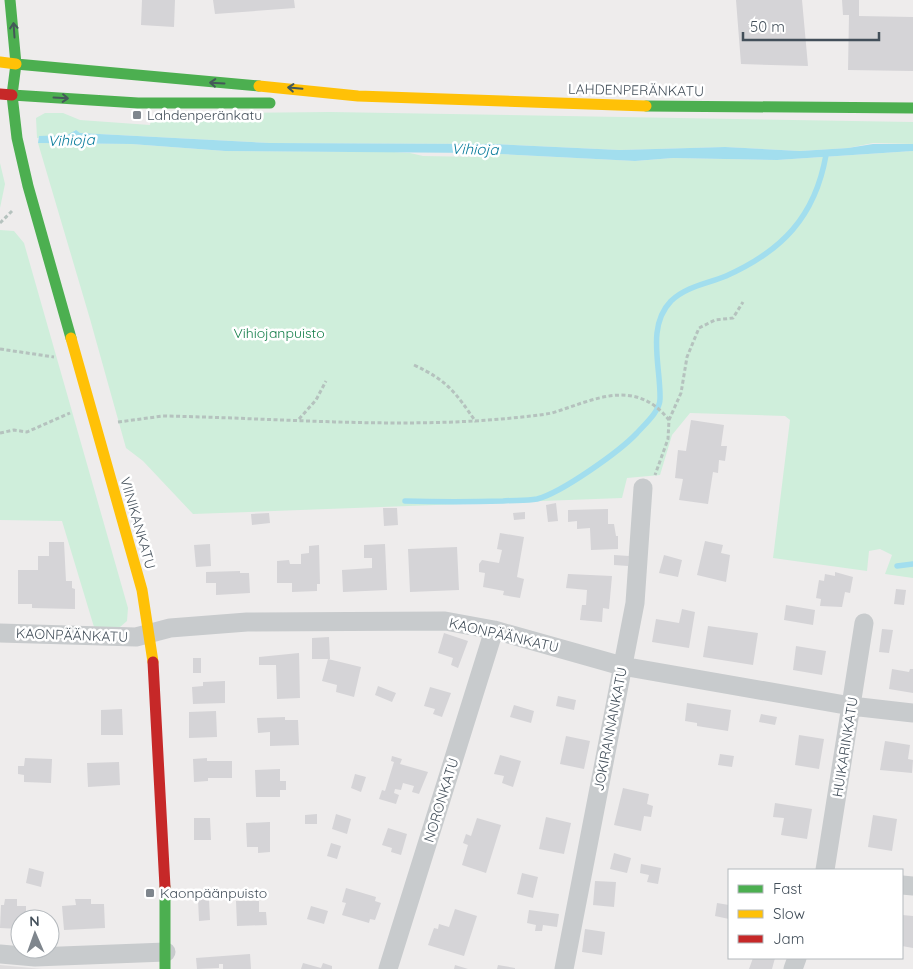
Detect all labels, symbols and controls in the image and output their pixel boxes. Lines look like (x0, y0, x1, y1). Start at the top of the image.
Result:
scale bar (743, 10, 879, 42)
text: 50 m (750, 17, 785, 36)
one-way arrow (9, 22, 19, 38)
one-way arrow (210, 78, 226, 88)
street label: LAHDENPERÄNKATU (568, 80, 704, 100)
one-way arrow (287, 84, 303, 93)
one-way arrow (53, 94, 69, 103)
place label: Lahdenperänkatu (147, 106, 262, 124)
marker: Lahdenperänkatu (131, 109, 143, 121)
water label: Vihioja (47, 130, 96, 150)
water label: Vihioja (451, 139, 500, 159)
park label: Vihiojanpuisto (233, 324, 325, 342)
street label: VIINIKANKATU (116, 475, 160, 571)
street label: KAONPÄÄNKATU (447, 614, 561, 656)
street label: KAONPÄÄNKATU (16, 624, 128, 646)
street label: JOKIRANNANKATU (589, 665, 631, 793)
street label: HUIKARINKATU (828, 696, 862, 798)
street label: NORONKATU (420, 756, 462, 844)
legend (728, 869, 903, 959)
text: Fast (773, 879, 802, 898)
place label: Kaonpäänpuisto (160, 884, 267, 902)
marker: Kaonpäänpuisto (144, 887, 156, 899)
text: Slow (773, 904, 805, 923)
north arrow (10, 909, 60, 959)
text: N (29, 912, 40, 930)
text: Jam (773, 929, 804, 948)

